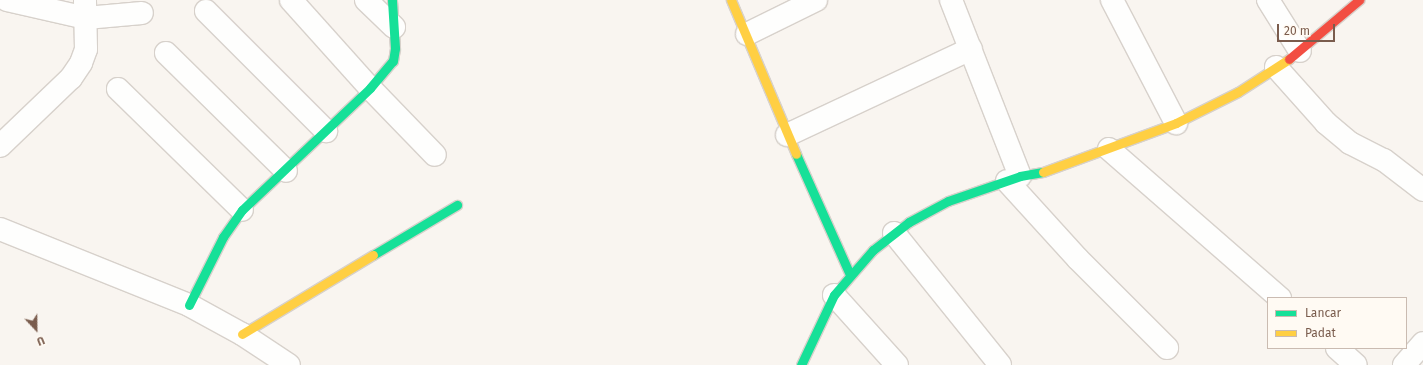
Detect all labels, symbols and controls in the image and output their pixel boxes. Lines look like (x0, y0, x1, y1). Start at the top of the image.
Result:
scale bar (1279, 16, 1337, 42)
text: 20 m (1284, 24, 1310, 38)
legend (1267, 297, 1407, 349)
text: Lancar (1305, 306, 1341, 320)
north arrow (16, 309, 56, 349)
text: Padat (1305, 326, 1336, 340)
text: U (35, 333, 46, 348)

